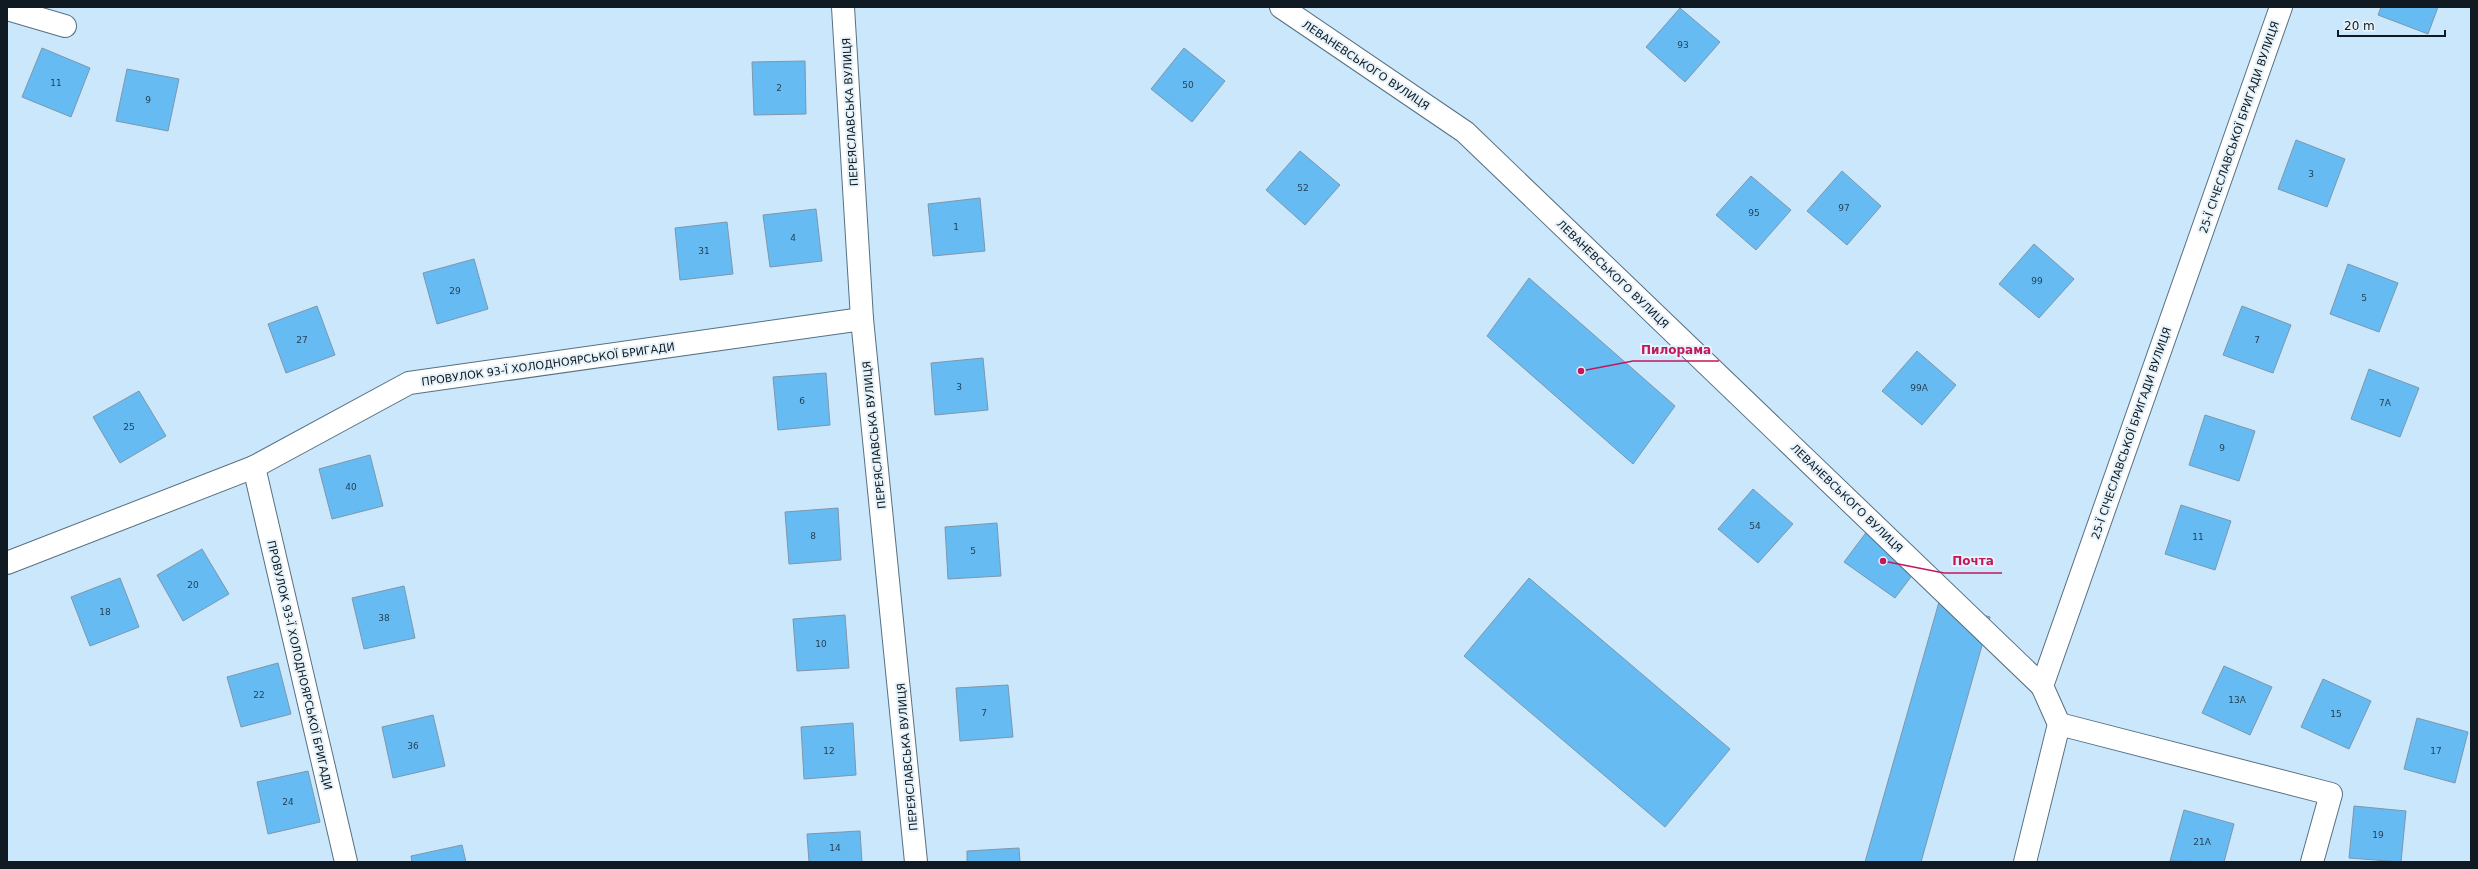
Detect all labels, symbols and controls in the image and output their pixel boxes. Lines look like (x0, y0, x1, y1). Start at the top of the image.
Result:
scale bar (2338, 12, 2445, 38)
street label: ЛЕВАНЕВСЬКОГО ВУЛИЦЯ (1300, 18, 1432, 113)
street label: 25-Ї СІЧЕСЛАВСЬКОЇ БРИГАДИ ВУЛИЦЯ (2197, 19, 2282, 235)
text: 20 m (2344, 19, 2375, 33)
street label: ПЕРЕЯСЛАВСЬКА ВУЛИЦЯ (840, 38, 861, 186)
house number: 93 (1677, 40, 1689, 50)
house number: 11 (50, 78, 62, 88)
house number: 50 (1182, 80, 1194, 90)
house number: 2 (776, 83, 782, 93)
house number: 9 (145, 95, 151, 105)
house number: 3 (2308, 169, 2314, 179)
house number: 52 (1297, 183, 1309, 193)
house number: 97 (1838, 203, 1850, 213)
house number: 95 (1748, 208, 1760, 218)
street label: ЛЕВАНЕВСЬКОГО ВУЛИЦЯ (1554, 217, 1671, 331)
house number: 1 (953, 222, 959, 232)
house number: 4 (790, 233, 796, 243)
house number: 31 (698, 246, 710, 256)
house number: 99 (2031, 276, 2043, 286)
house number: 29 (449, 286, 461, 296)
house number: 5 (2361, 293, 2367, 303)
street label: 25-Ї СІЧЕСЛАВСЬКОЇ БРИГАДИ ВУЛИЦЯ (2089, 325, 2174, 541)
house number: 27 (296, 335, 308, 345)
house number: 7 (2254, 335, 2260, 345)
callout: Пилорама (1633, 337, 1719, 361)
street label: ПРОВУЛОК 93-Ї ХОЛОДНОЯРСЬКОЇ БРИГАДИ (421, 340, 676, 389)
text: Пилорама (1641, 343, 1711, 357)
street label: ПЕРЕЯСЛАВСЬКА ВУЛИЦЯ (860, 360, 889, 509)
house number: 3 (956, 382, 962, 392)
house number: 99А (1910, 383, 1929, 393)
house number: 6 (799, 396, 805, 406)
house number: 7А (2379, 398, 2392, 408)
house number: 25 (123, 422, 135, 432)
street label: ЛЕВАНЕВСЬКОГО ВУЛИЦЯ (1788, 441, 1905, 555)
house number: 9 (2219, 443, 2225, 453)
house number: 40 (345, 482, 357, 492)
house number: 54 (1749, 521, 1761, 531)
house number: 8 (810, 531, 816, 541)
house number: 11 (2192, 532, 2204, 542)
street label: ПРОВУЛОК 93-Ї ХОЛОДНОЯРСЬКОЇ БРИГАДИ (264, 539, 335, 791)
house number: 5 (970, 546, 976, 556)
callout: Почта (1944, 549, 2002, 573)
text: Почта (1952, 554, 1994, 568)
house number: 20 (187, 580, 199, 590)
house number: 18 (99, 607, 111, 617)
house number: 38 (378, 613, 390, 623)
house number: 10 (815, 639, 827, 649)
street label: ПЕРЕЯСЛАВСЬКА ВУЛИЦЯ (895, 682, 920, 831)
house number: 22 (253, 690, 265, 700)
house number: 13А (2228, 695, 2247, 705)
house number: 7 (981, 708, 987, 718)
house number: 15 (2330, 709, 2342, 719)
house number: 36 (407, 741, 419, 751)
house number: 12 (823, 746, 835, 756)
house number: 17 (2430, 746, 2442, 756)
house number: 24 (282, 797, 294, 807)
house number: 19 (2372, 830, 2384, 840)
house number: 21А (2193, 837, 2212, 847)
house number: 14 (829, 843, 841, 853)

